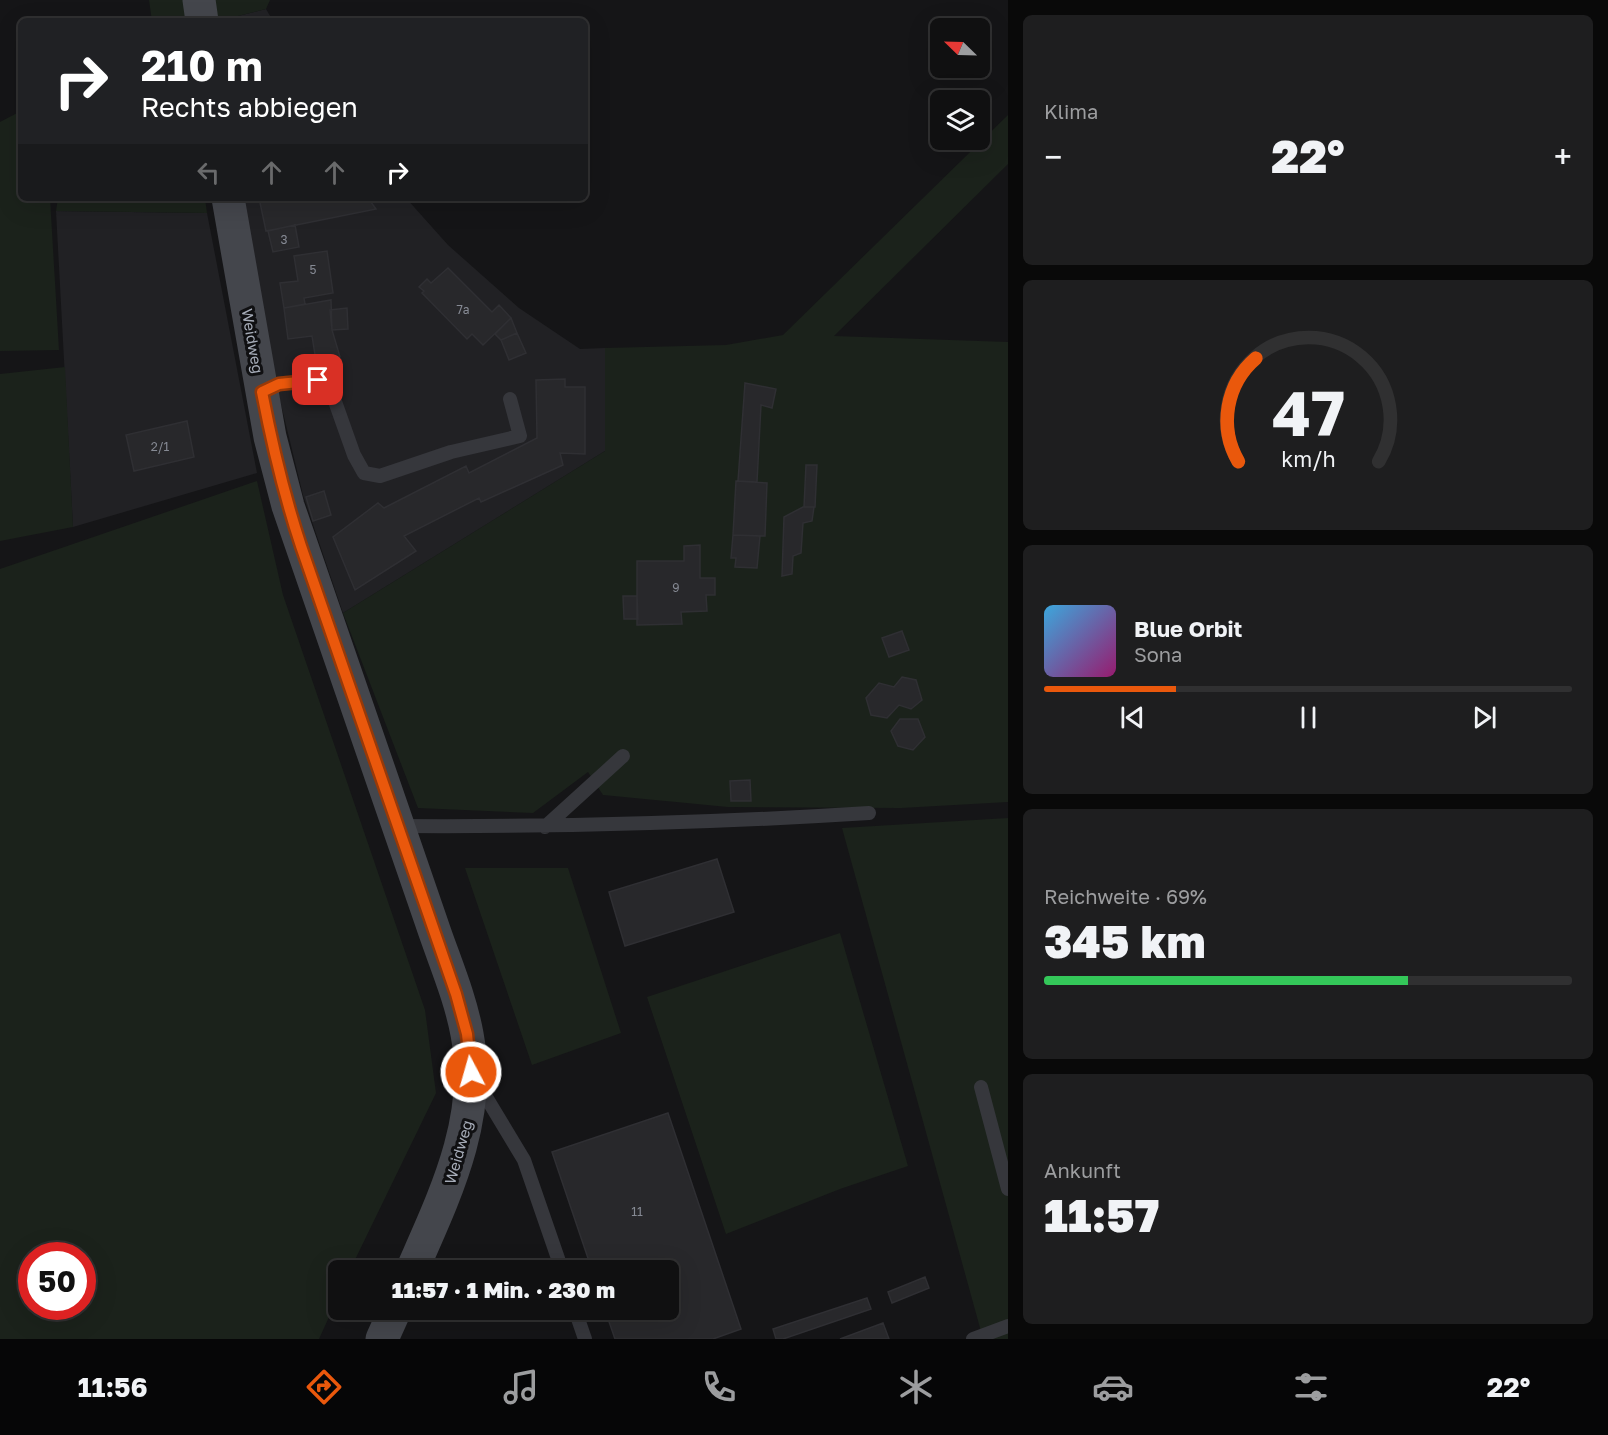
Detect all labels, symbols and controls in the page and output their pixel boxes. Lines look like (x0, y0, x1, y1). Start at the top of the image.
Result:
north arrow (930, 18, 990, 78)
map controls (930, 18, 990, 150)
text: 210 m (141, 40, 263, 90)
icon: right (42, 42, 120, 120)
button: layers (930, 90, 990, 150)
text: Rechts abbiegen (141, 91, 358, 123)
text: Klima (1044, 99, 1098, 123)
text: 22° (1271, 129, 1345, 183)
text: − (1044, 137, 1062, 176)
text: + (1554, 137, 1572, 176)
icon: left (192, 156, 225, 189)
icon: ahead (255, 156, 288, 189)
icon: ahead (318, 156, 351, 189)
icon: right (381, 156, 414, 189)
house number: 3 (280, 232, 288, 247)
house number: 5 (310, 262, 317, 277)
house number: 7a (456, 302, 470, 317)
street label: Weidweg (238, 307, 268, 375)
pin (292, 354, 343, 405)
icon: arrive (301, 363, 334, 396)
text: 47 (1271, 375, 1344, 450)
house number: 2/1 (151, 439, 169, 454)
text: km/h (1281, 446, 1335, 472)
house number: 9 (672, 580, 680, 595)
text: Blue Orbit (1134, 615, 1242, 642)
text: Sona (1134, 642, 1182, 666)
icon: previous (1116, 701, 1149, 734)
icon: pause (1292, 701, 1325, 734)
icon: next (1468, 701, 1501, 734)
text: Reichweite · 69% (1044, 884, 1207, 908)
text: 345 km (1044, 914, 1206, 968)
position arrow (439, 1040, 503, 1104)
street label: Weidweg (440, 1118, 476, 1186)
text: Ankunft (1044, 1158, 1121, 1182)
text: 11:57 (1044, 1188, 1159, 1242)
house number: 11 (631, 1204, 643, 1219)
speed limit sign: 50 (18, 1242, 96, 1320)
text: 11:57 · 1 Min. · 230 m (392, 1276, 615, 1303)
icon: directions (303, 1366, 345, 1408)
icon: music (500, 1366, 542, 1408)
icon: phone (698, 1366, 740, 1408)
icon: climate (895, 1366, 937, 1408)
icon: car (1092, 1366, 1134, 1408)
icon: filters (1290, 1366, 1332, 1408)
text: 11:56 (78, 1371, 148, 1403)
text: 22° (1487, 1371, 1530, 1403)

